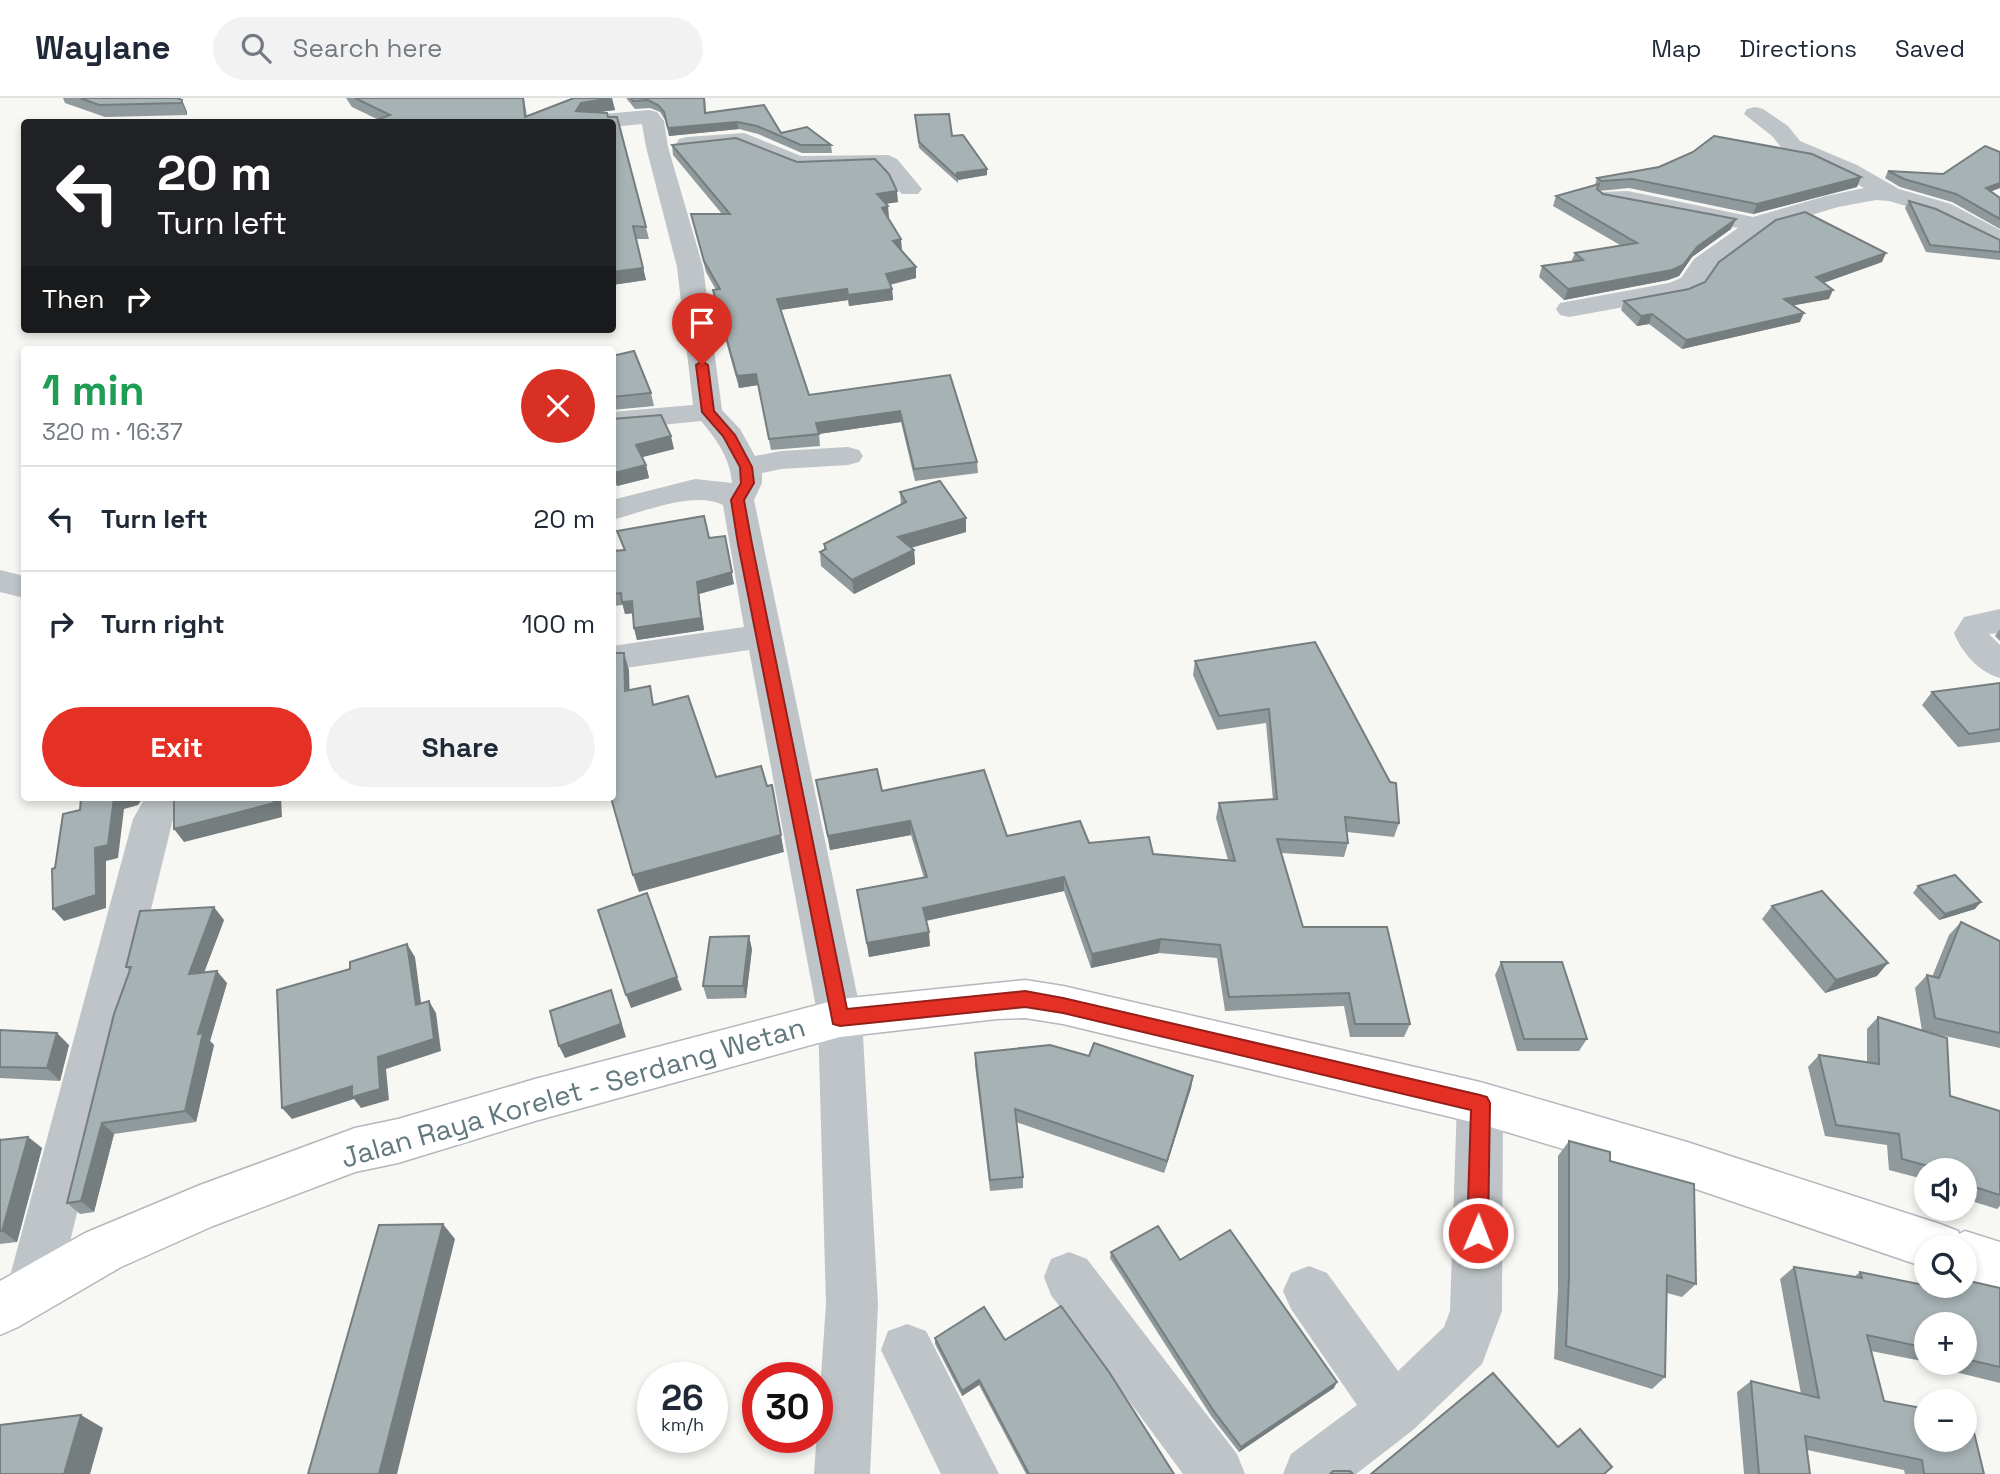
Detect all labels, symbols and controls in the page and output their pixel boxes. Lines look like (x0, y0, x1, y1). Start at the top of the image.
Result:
search box (213, 17, 703, 80)
text: Waylane (35, 27, 171, 69)
icon: search (237, 29, 275, 67)
text: Search here (293, 31, 442, 65)
text: Map (1651, 33, 1701, 64)
text: Directions (1739, 33, 1857, 64)
text: Saved (1895, 33, 1965, 64)
text: 20 m (157, 142, 272, 204)
icon: left (42, 147, 133, 238)
text: Turn left (157, 203, 287, 243)
icon: right (119, 280, 157, 318)
text: Then (42, 282, 105, 316)
pin (672, 293, 732, 365)
icon: arrive (683, 304, 721, 342)
text: 1 min (42, 364, 145, 417)
button: close (521, 369, 595, 443)
text: 320 m · 16:37 (42, 417, 183, 447)
icon: left (42, 500, 80, 538)
text: Turn left (101, 502, 208, 536)
text: 20 m (534, 502, 595, 536)
icon: right (42, 605, 80, 643)
text: Turn right (101, 607, 225, 641)
text: 100 m (522, 607, 595, 641)
button: Exit (42, 707, 312, 787)
button: Share (326, 707, 595, 787)
street label: Jalan Raya Korelet - Serdang Wetan (337, 1008, 809, 1176)
map controls (1914, 1158, 1977, 1452)
button: sound (1914, 1158, 1977, 1221)
position arrow (1441, 1196, 1515, 1270)
button: search (1914, 1235, 1977, 1298)
button: + (1914, 1312, 1977, 1375)
speed limit sign: 30 (742, 1362, 833, 1453)
text: 26 (661, 1376, 704, 1420)
button: − (1914, 1389, 1977, 1452)
text: km/h (661, 1413, 704, 1436)

